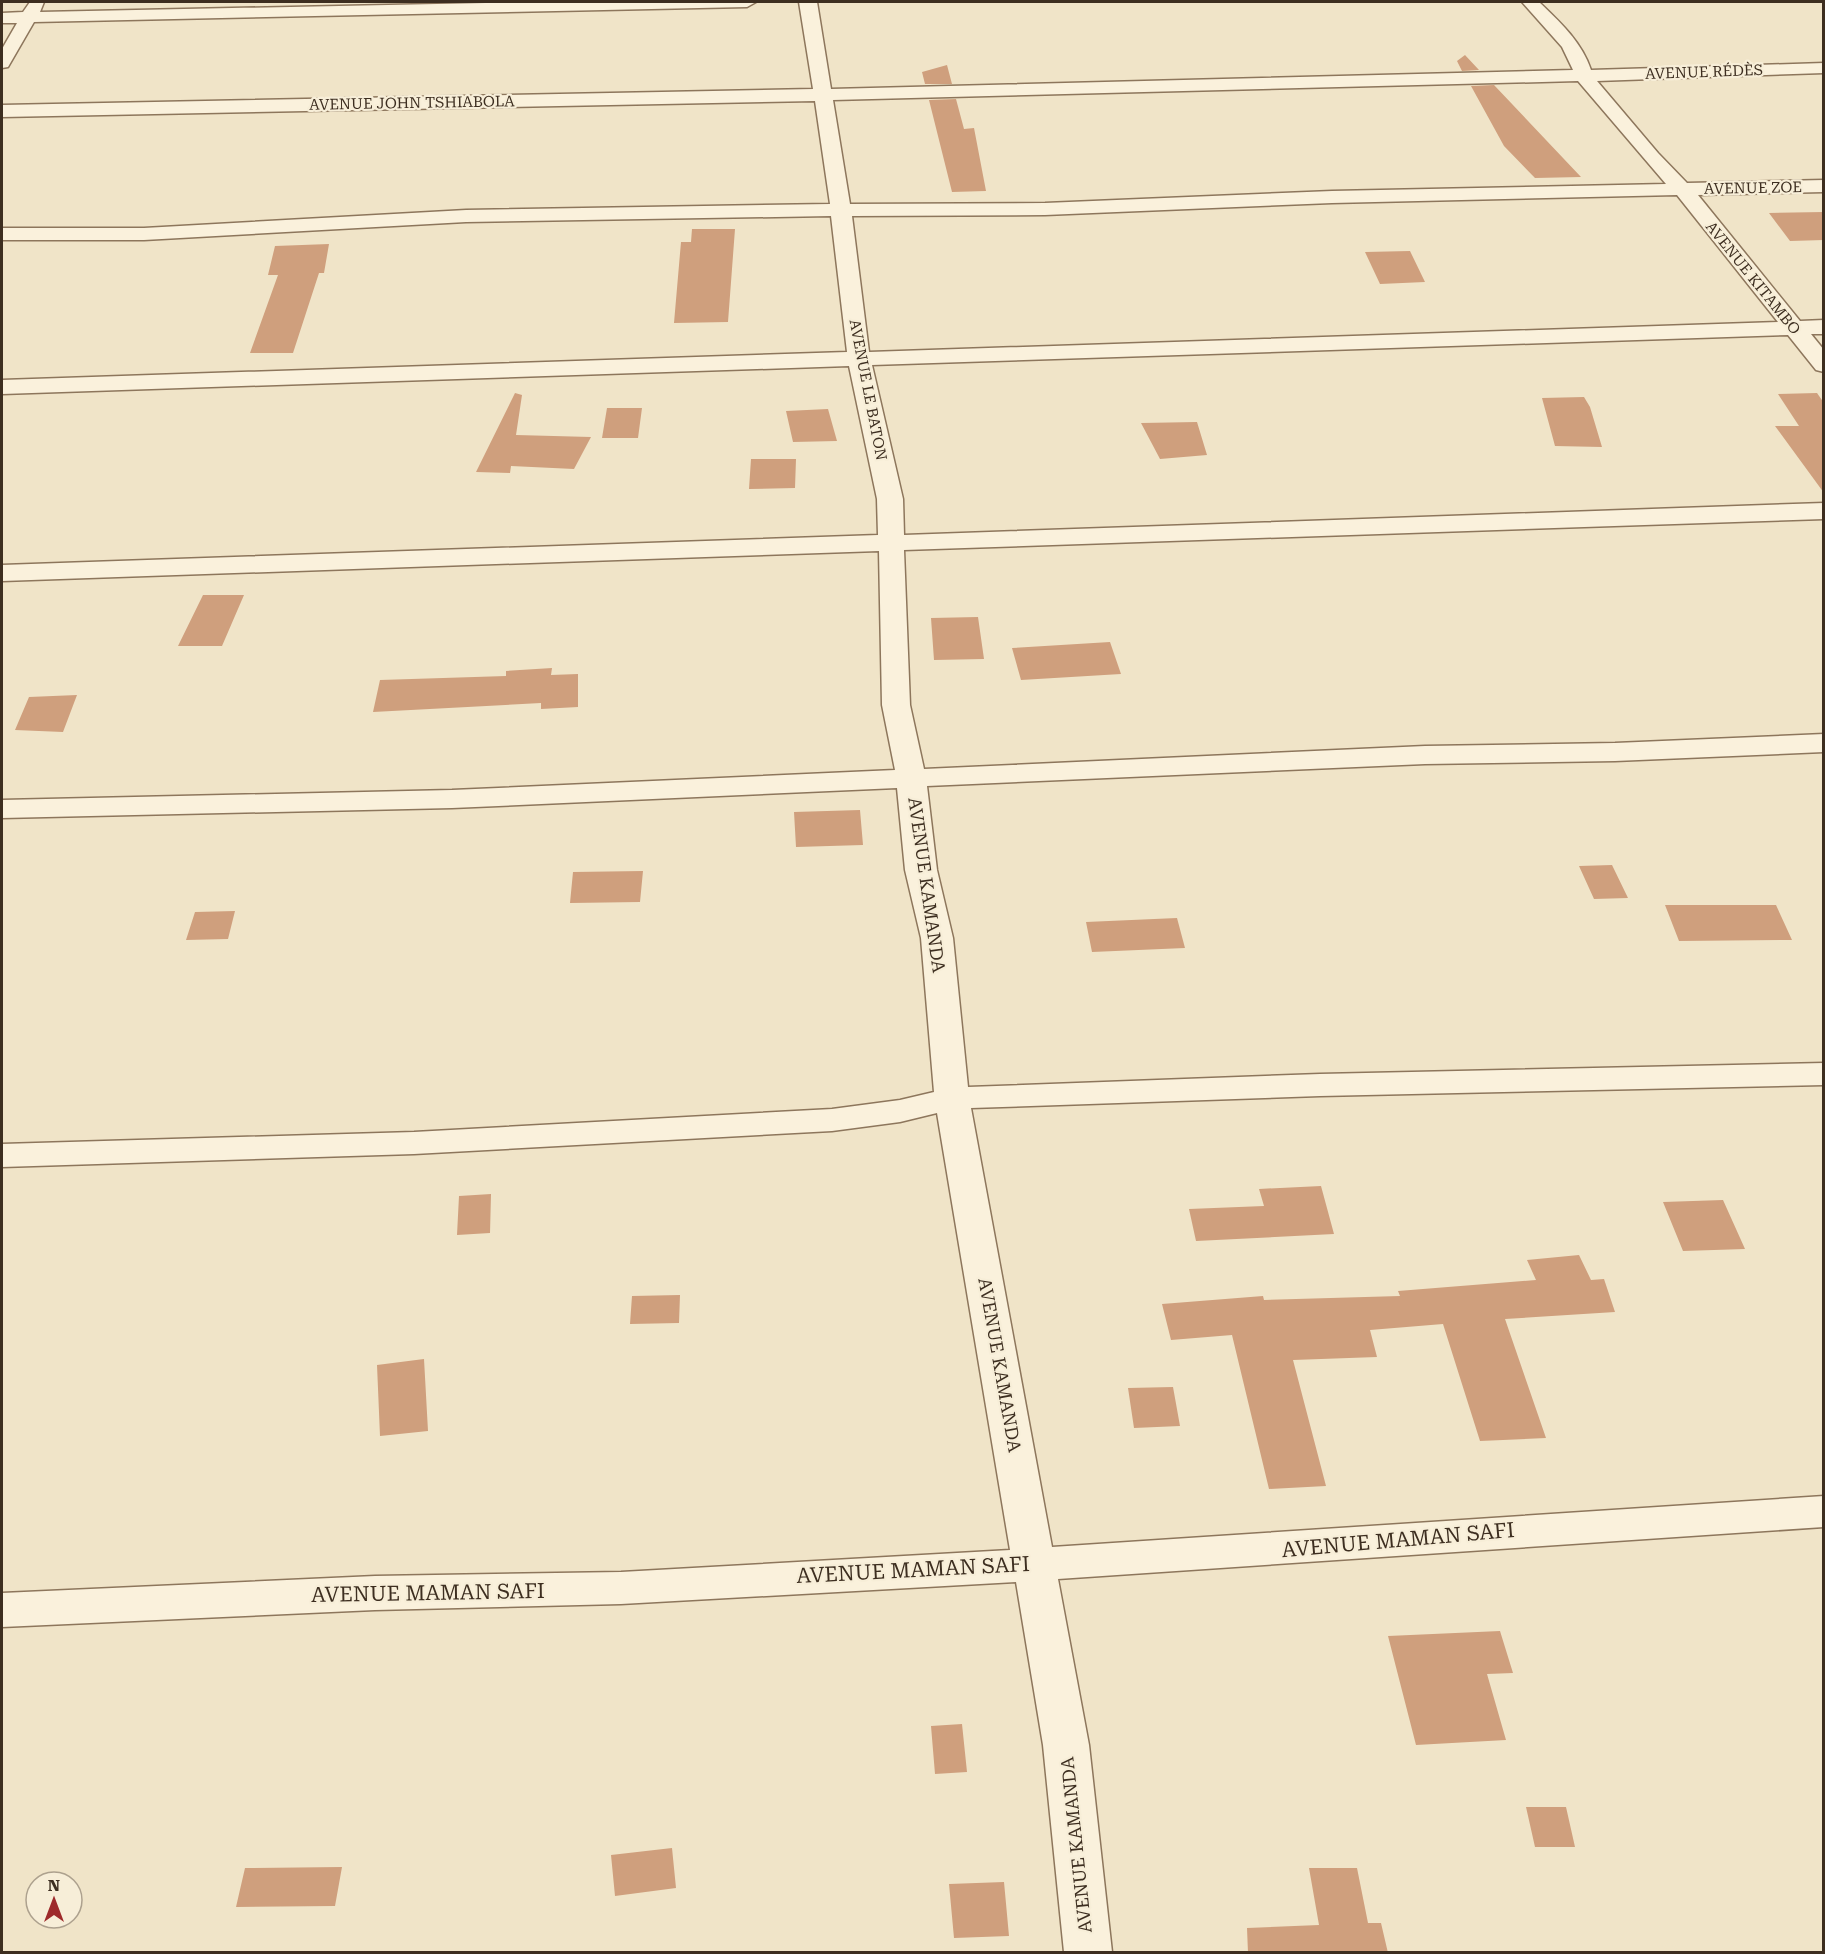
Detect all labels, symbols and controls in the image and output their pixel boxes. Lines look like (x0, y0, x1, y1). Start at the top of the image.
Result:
street label: AVENUE RÉDÈS (1645, 61, 1763, 83)
street label: AVENUE JOHN TSHIABOLA (309, 92, 515, 114)
street label: AVENUE ZOE (1704, 178, 1802, 198)
street label: AVENUE KITAMBO (1702, 218, 1804, 338)
street label: AVENUE LE BATON (845, 318, 891, 462)
street label: AVENUE KAMANDA (904, 796, 950, 974)
street label: AVENUE KAMANDA (974, 1276, 1026, 1454)
street label: AVENUE MAMAN SAFI (1281, 1518, 1515, 1562)
street label: AVENUE MAMAN SAFI (796, 1552, 1030, 1588)
street label: AVENUE MAMAN SAFI (311, 1579, 545, 1607)
street label: AVENUE KAMANDA (1056, 1755, 1096, 1934)
north arrow (24, 1870, 84, 1930)
text: N (48, 1876, 60, 1895)

